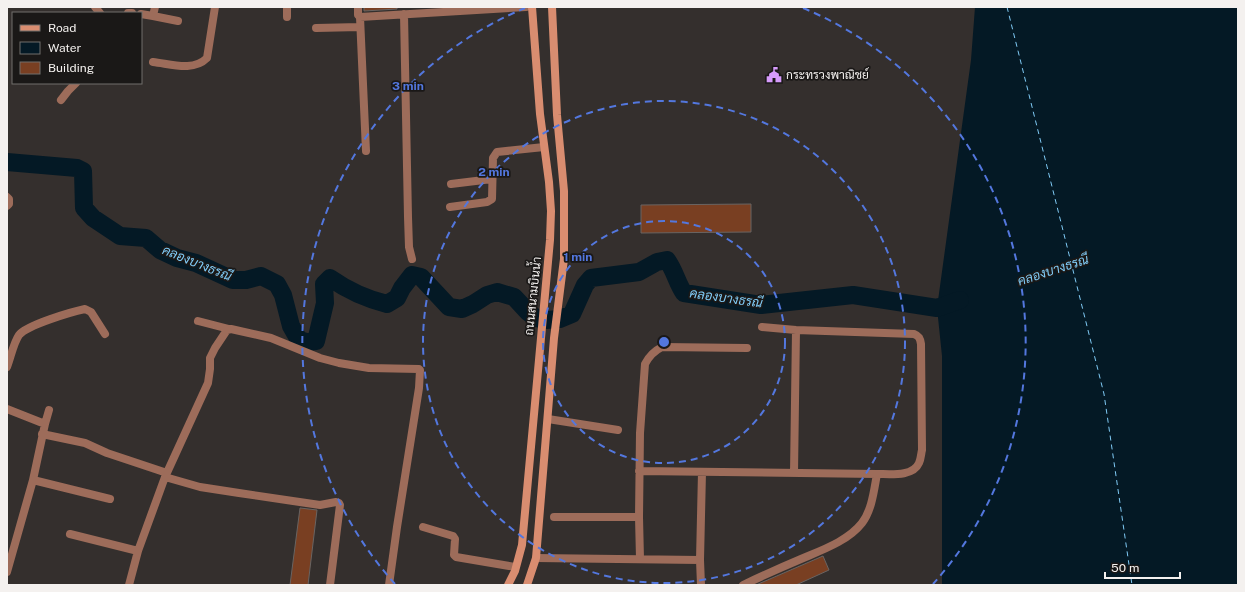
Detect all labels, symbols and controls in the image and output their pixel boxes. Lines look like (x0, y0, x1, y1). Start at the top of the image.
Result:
legend (12, 12, 142, 84)
text: Road (48, 21, 76, 35)
text: Water (48, 41, 82, 55)
text: Building (48, 61, 94, 75)
public building icon: กระทรวงพาณิชย์ (765, 66, 783, 84)
place label: กระทรวงพาณิชย์ (786, 67, 869, 82)
text: 3 min (392, 79, 424, 93)
text: 2 min (478, 165, 510, 179)
water label: คลองบางธรณี (160, 240, 236, 284)
water label: คลองบางธรณี (1015, 249, 1091, 289)
text: 1 min (564, 250, 592, 264)
street label: ถนนสนามบินน้ำ (518, 256, 544, 336)
water label: คลองบางธรณี (688, 283, 765, 311)
centre of rings (657, 335, 671, 349)
scale bar (1105, 554, 1180, 580)
text: 50 m (1111, 561, 1139, 575)

